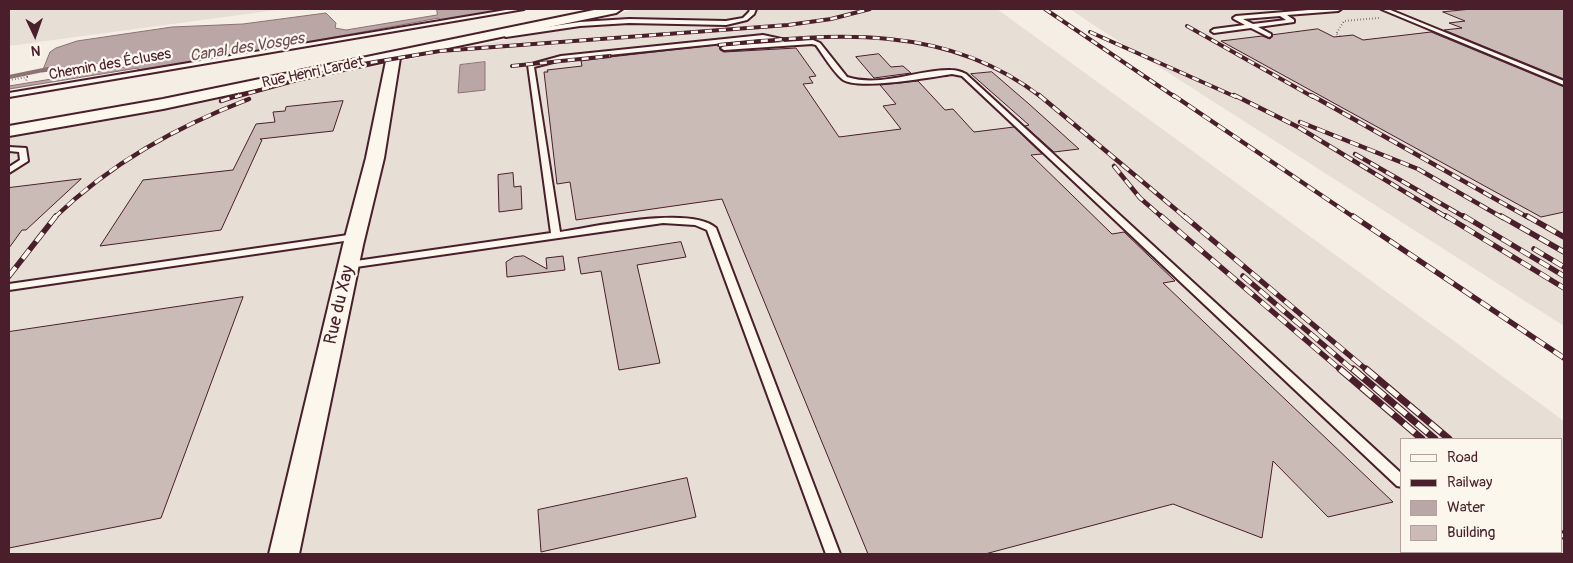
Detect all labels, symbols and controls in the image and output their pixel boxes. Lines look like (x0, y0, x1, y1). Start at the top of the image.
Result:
north arrow (10, 10, 60, 60)
water label: Canal des Vosges (188, 29, 306, 67)
text: N (31, 42, 41, 59)
street label: Chemin des Écluses (47, 45, 173, 85)
street label: Rue Henri Lardet (260, 53, 366, 93)
street label: Rue du Xay (320, 263, 360, 347)
legend (1400, 438, 1563, 553)
text: Road (1447, 448, 1478, 467)
text: Railway (1447, 473, 1492, 492)
text: Water (1447, 498, 1485, 517)
text: Building (1447, 523, 1495, 542)

